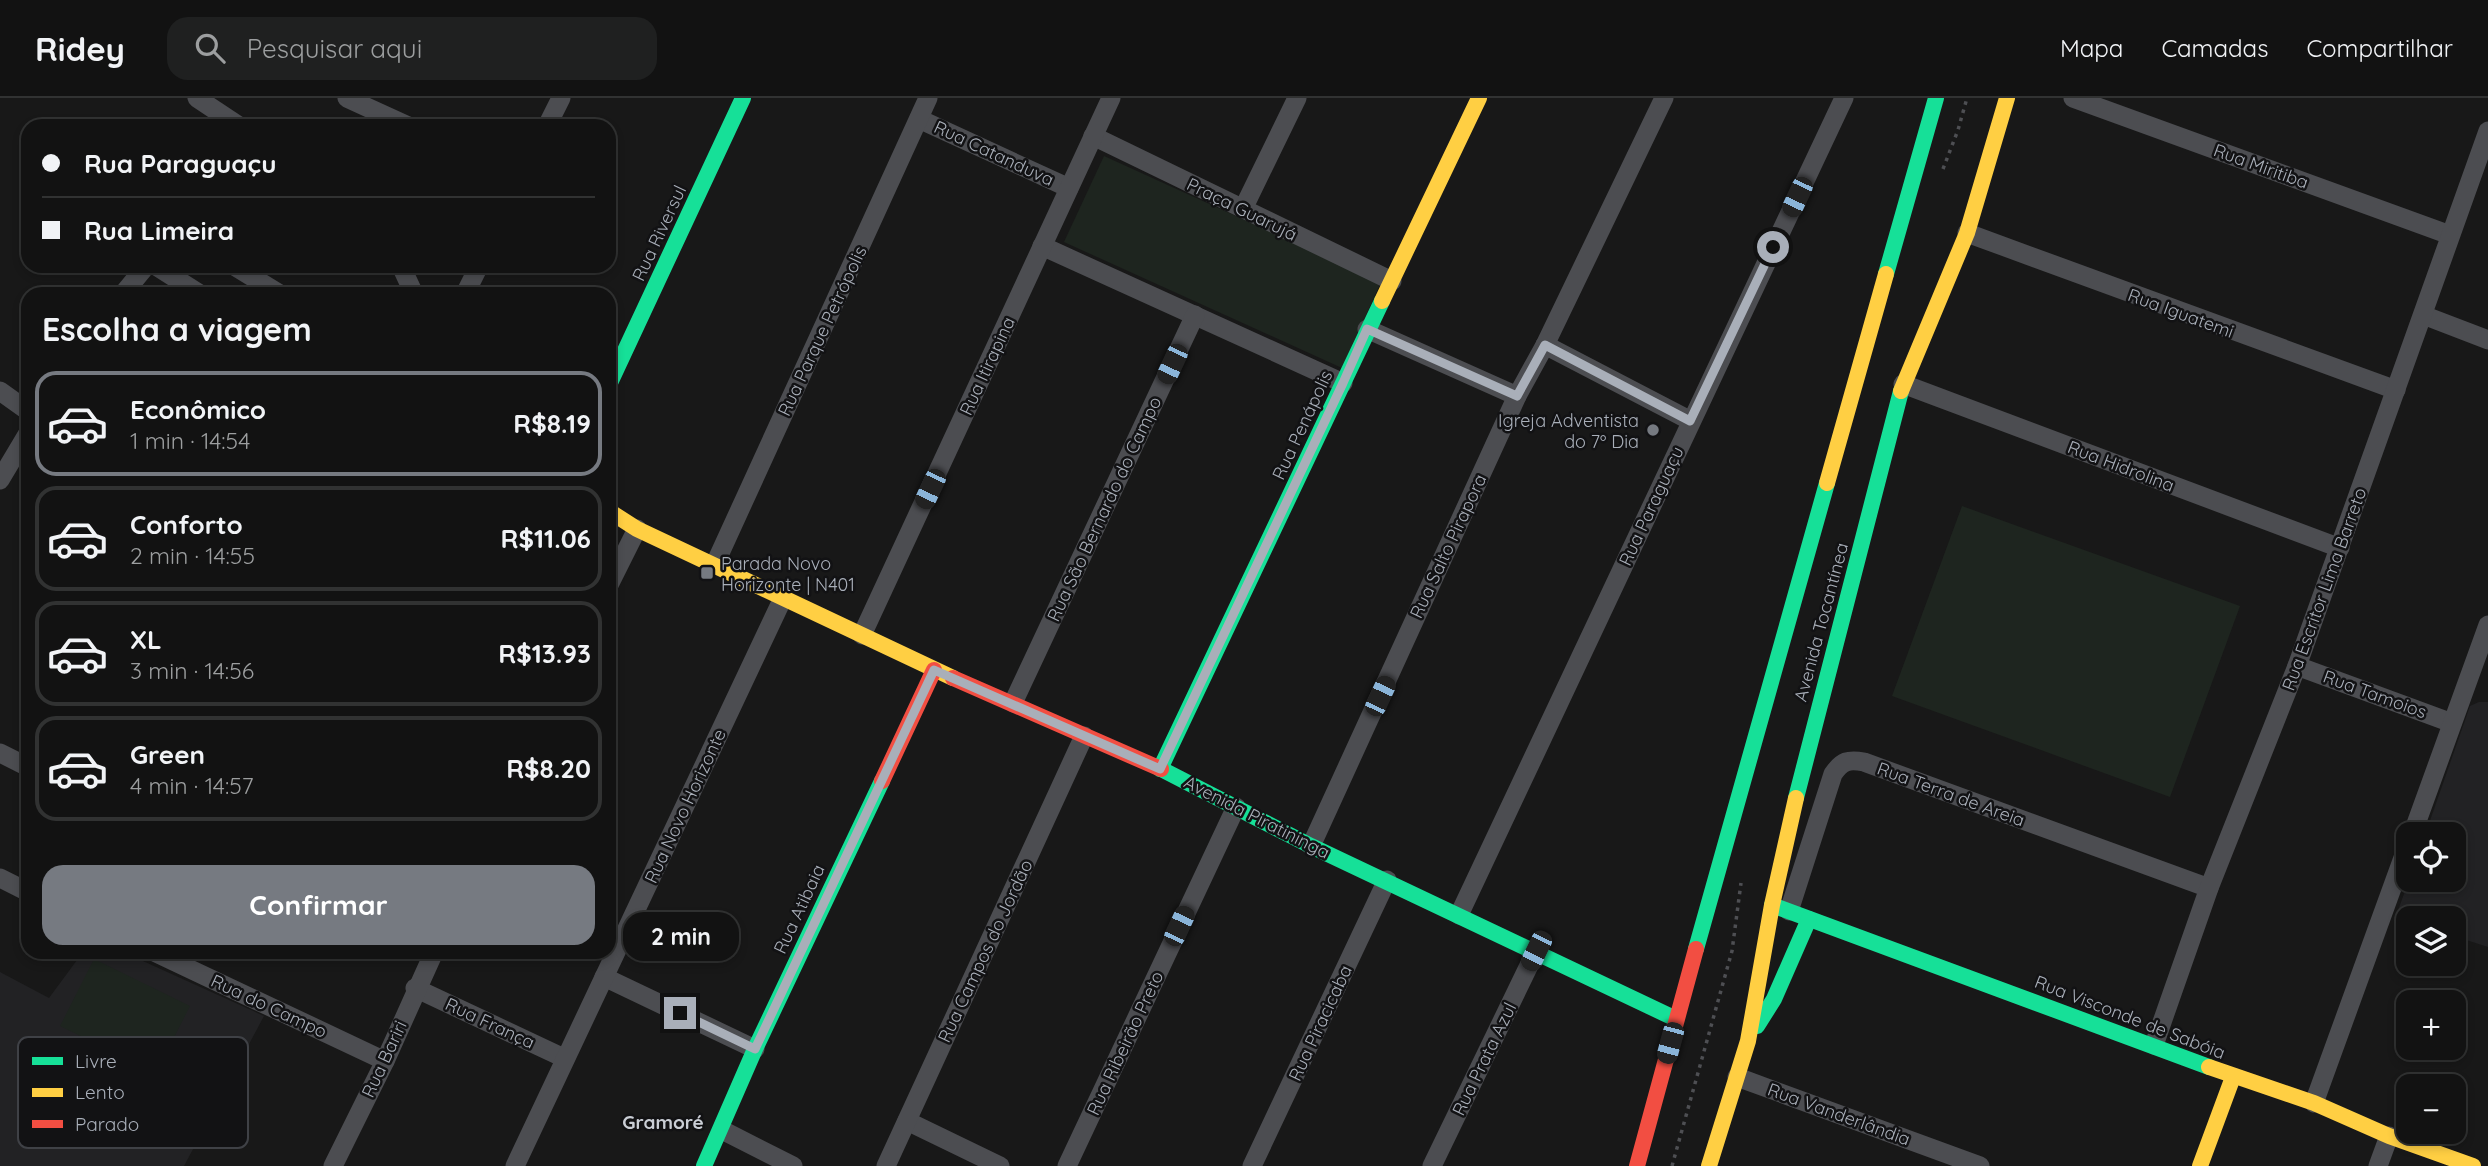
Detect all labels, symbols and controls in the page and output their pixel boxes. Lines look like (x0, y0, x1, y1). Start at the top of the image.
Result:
search box (167, 17, 657, 80)
text: Ridey (35, 28, 125, 69)
icon: search (191, 29, 229, 67)
text: Pesquisar aqui (247, 32, 422, 65)
text: Mapa (2060, 33, 2123, 63)
text: Camadas (2161, 33, 2268, 63)
text: Compartilhar (2306, 33, 2453, 63)
street label: Rua Catanduva (930, 115, 1058, 191)
street label: Rua Miritiba (2210, 138, 2312, 194)
text: Rua Paraguaçu (84, 147, 276, 180)
street label: Praça Guarujá (1183, 172, 1301, 246)
car (1779, 174, 1816, 220)
street label: Rua Riversul (627, 181, 691, 285)
text: Rua Limeira (84, 214, 234, 247)
route start (1757, 231, 1789, 263)
street label: Rua Parque Petrópolis (772, 242, 872, 420)
street label: Rua Iguatemi (2125, 283, 2237, 343)
text: Escolha a viagem (42, 309, 312, 349)
street label: Rua Itirapina (954, 313, 1020, 419)
car (1154, 341, 1191, 387)
street label: Rua Penápolis (1267, 367, 1337, 483)
icon: car (46, 392, 109, 455)
text: Econômico (130, 393, 266, 426)
street label: Rua São Bernardo do Campo (1042, 393, 1166, 625)
text: R$8.19 (513, 407, 591, 440)
place label: Igreja Adventista do 7º Dia (1498, 409, 1639, 453)
marker: Igreja Adventista do 7º Dia (1645, 422, 1661, 438)
text: 1 min · 14:54 (130, 426, 250, 455)
street label: Rua Hidrolina (2064, 435, 2178, 497)
street label: Rua Paraguaçu (1613, 443, 1689, 569)
car (912, 466, 949, 512)
street label: Rua Salto Pirapora (1405, 470, 1491, 622)
street label: Rua Escritor Lima Barreto (2277, 484, 2371, 694)
icon: car (46, 507, 109, 570)
text: Conforto (130, 508, 243, 541)
text: R$11.06 (501, 522, 591, 555)
street label: Avenida Tocantínea (1789, 540, 1853, 704)
text: 2 min · 14:55 (130, 541, 255, 570)
place label: Parada Novo Horizonte | N401 (721, 552, 855, 596)
marker: Parada Novo Horizonte | N401 (699, 565, 715, 581)
icon: car (46, 622, 109, 685)
text: XL (130, 623, 162, 656)
text: R$13.93 (498, 637, 591, 670)
text: 3 min · 14:56 (130, 656, 254, 685)
street label: Rua Tamoios (2320, 665, 2430, 723)
car (1362, 673, 1399, 719)
street label: Rua Novo Horizonte (639, 725, 731, 887)
icon: car (46, 737, 109, 800)
text: Green (130, 738, 205, 771)
text: R$8.20 (506, 752, 591, 785)
street label: Rua Terra de Areia (1874, 757, 2028, 831)
street label: Avenida Piratininga (1180, 770, 1334, 864)
text: 4 min · 14:57 (130, 771, 254, 800)
map controls (2396, 822, 2466, 1144)
button: locate (2396, 822, 2466, 892)
street label: Rua Campos do Jordão (932, 856, 1038, 1046)
street label: Rua Atibaia (768, 861, 830, 957)
button: Confirmar (42, 865, 595, 945)
car (1161, 903, 1198, 949)
button: layers (2396, 906, 2466, 976)
callout: 2 min (622, 912, 738, 960)
text: 2 min (651, 922, 711, 951)
car (1518, 928, 1555, 974)
street label: Rua Piracicaba (1283, 961, 1357, 1085)
street label: Rua Ribeirão Preto (1082, 967, 1168, 1119)
street label: Rua do Campo (207, 969, 331, 1043)
street label: Rua Visconde de Sabóia (2031, 970, 2229, 1064)
button: + (2396, 990, 2466, 1060)
street label: Rua França (442, 992, 538, 1054)
route end (664, 997, 696, 1029)
street label: Rua Prata Azul (1447, 999, 1521, 1119)
street label: Rua Bariri (356, 1017, 412, 1101)
car (1655, 1020, 1686, 1066)
legend (18, 1037, 248, 1148)
text: Livre (75, 1049, 117, 1073)
button: − (2396, 1074, 2466, 1144)
street label: Rua Vanderlândia (1765, 1078, 1913, 1150)
text: Lento (75, 1080, 125, 1104)
district label: Gramoré (622, 1110, 704, 1134)
text: Parado (75, 1112, 139, 1136)

